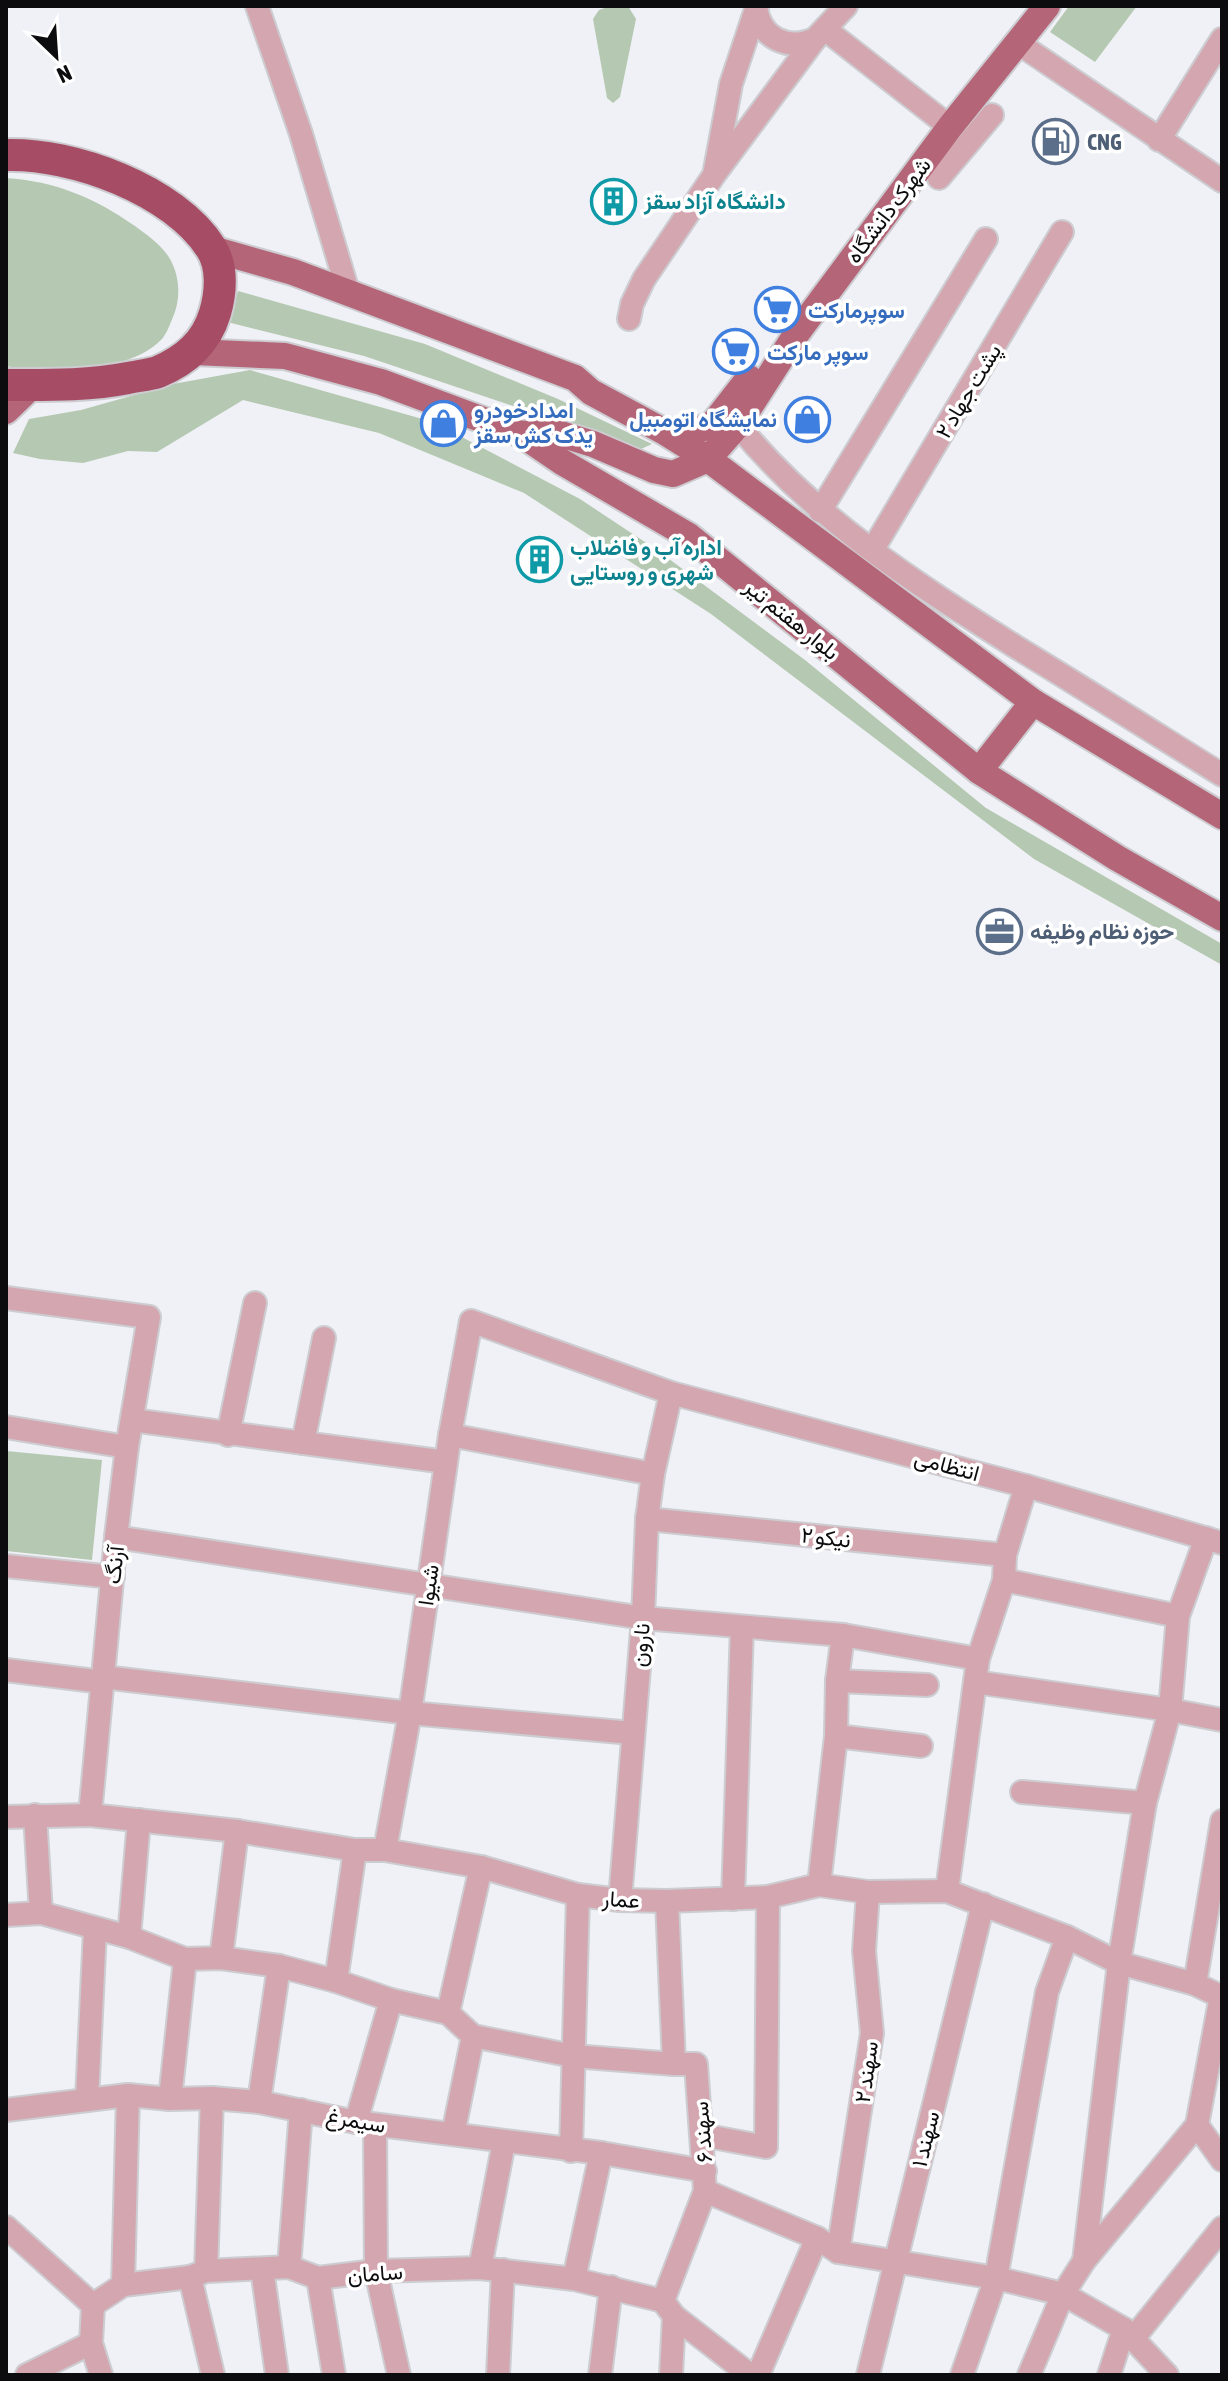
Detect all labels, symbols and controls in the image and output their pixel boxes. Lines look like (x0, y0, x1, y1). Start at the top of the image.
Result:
north arrow (16, 16, 96, 96)
text: N (53, 60, 76, 89)
fuel station icon: CNG (1032, 118, 1080, 166)
place label: CNG (1087, 129, 1122, 155)
street label: شهرک دانشگاه (840, 152, 937, 268)
building icon: دانشگاه آزاد سقز (589, 177, 637, 225)
place label: دانشگاه آزاد سقز (643, 188, 786, 215)
supermarket icon: سوپرمارکت (753, 286, 801, 334)
place label: سوپرمارکت (808, 297, 905, 326)
supermarket icon: سوپر مارکت (712, 328, 760, 376)
place label: سوپر مارکت (767, 339, 869, 368)
street label: پشت جهاد ۲ (930, 339, 1008, 444)
shop icon: نمایشگاه اتومبیل (784, 395, 832, 443)
place label: امدادخودرو یدک کش سقز (473, 397, 593, 449)
shop icon: امدادخودرو یدک کش سقز (419, 399, 467, 447)
place label: نمایشگاه اتومبیل (629, 406, 777, 433)
place label: اداره آب و فاضلاب شهری و روستایی (570, 534, 722, 586)
building icon: اداره آب و فاضلاب شهری و روستایی (515, 536, 563, 584)
street label: بلوار هفتم تیر (737, 572, 844, 667)
office icon: حوزه نظام وظیفه (975, 907, 1023, 955)
place label: حوزه نظام وظیفه (1030, 918, 1174, 946)
street label: انتظامی (911, 1444, 982, 1487)
street label: نیکو ۲ (800, 1521, 852, 1554)
street label: آرنگ (99, 1543, 130, 1585)
street label: شیوا (412, 1563, 445, 1607)
street label: نارون (625, 1622, 656, 1668)
street label: عمار (600, 1885, 641, 1914)
street label: سهند ۲ (849, 2040, 884, 2105)
street label: سهند ۶ (687, 2101, 718, 2163)
street label: سیمرغ (324, 2102, 388, 2140)
street label: سهند ۱ (906, 2108, 945, 2170)
street label: سامان (346, 2258, 404, 2288)

